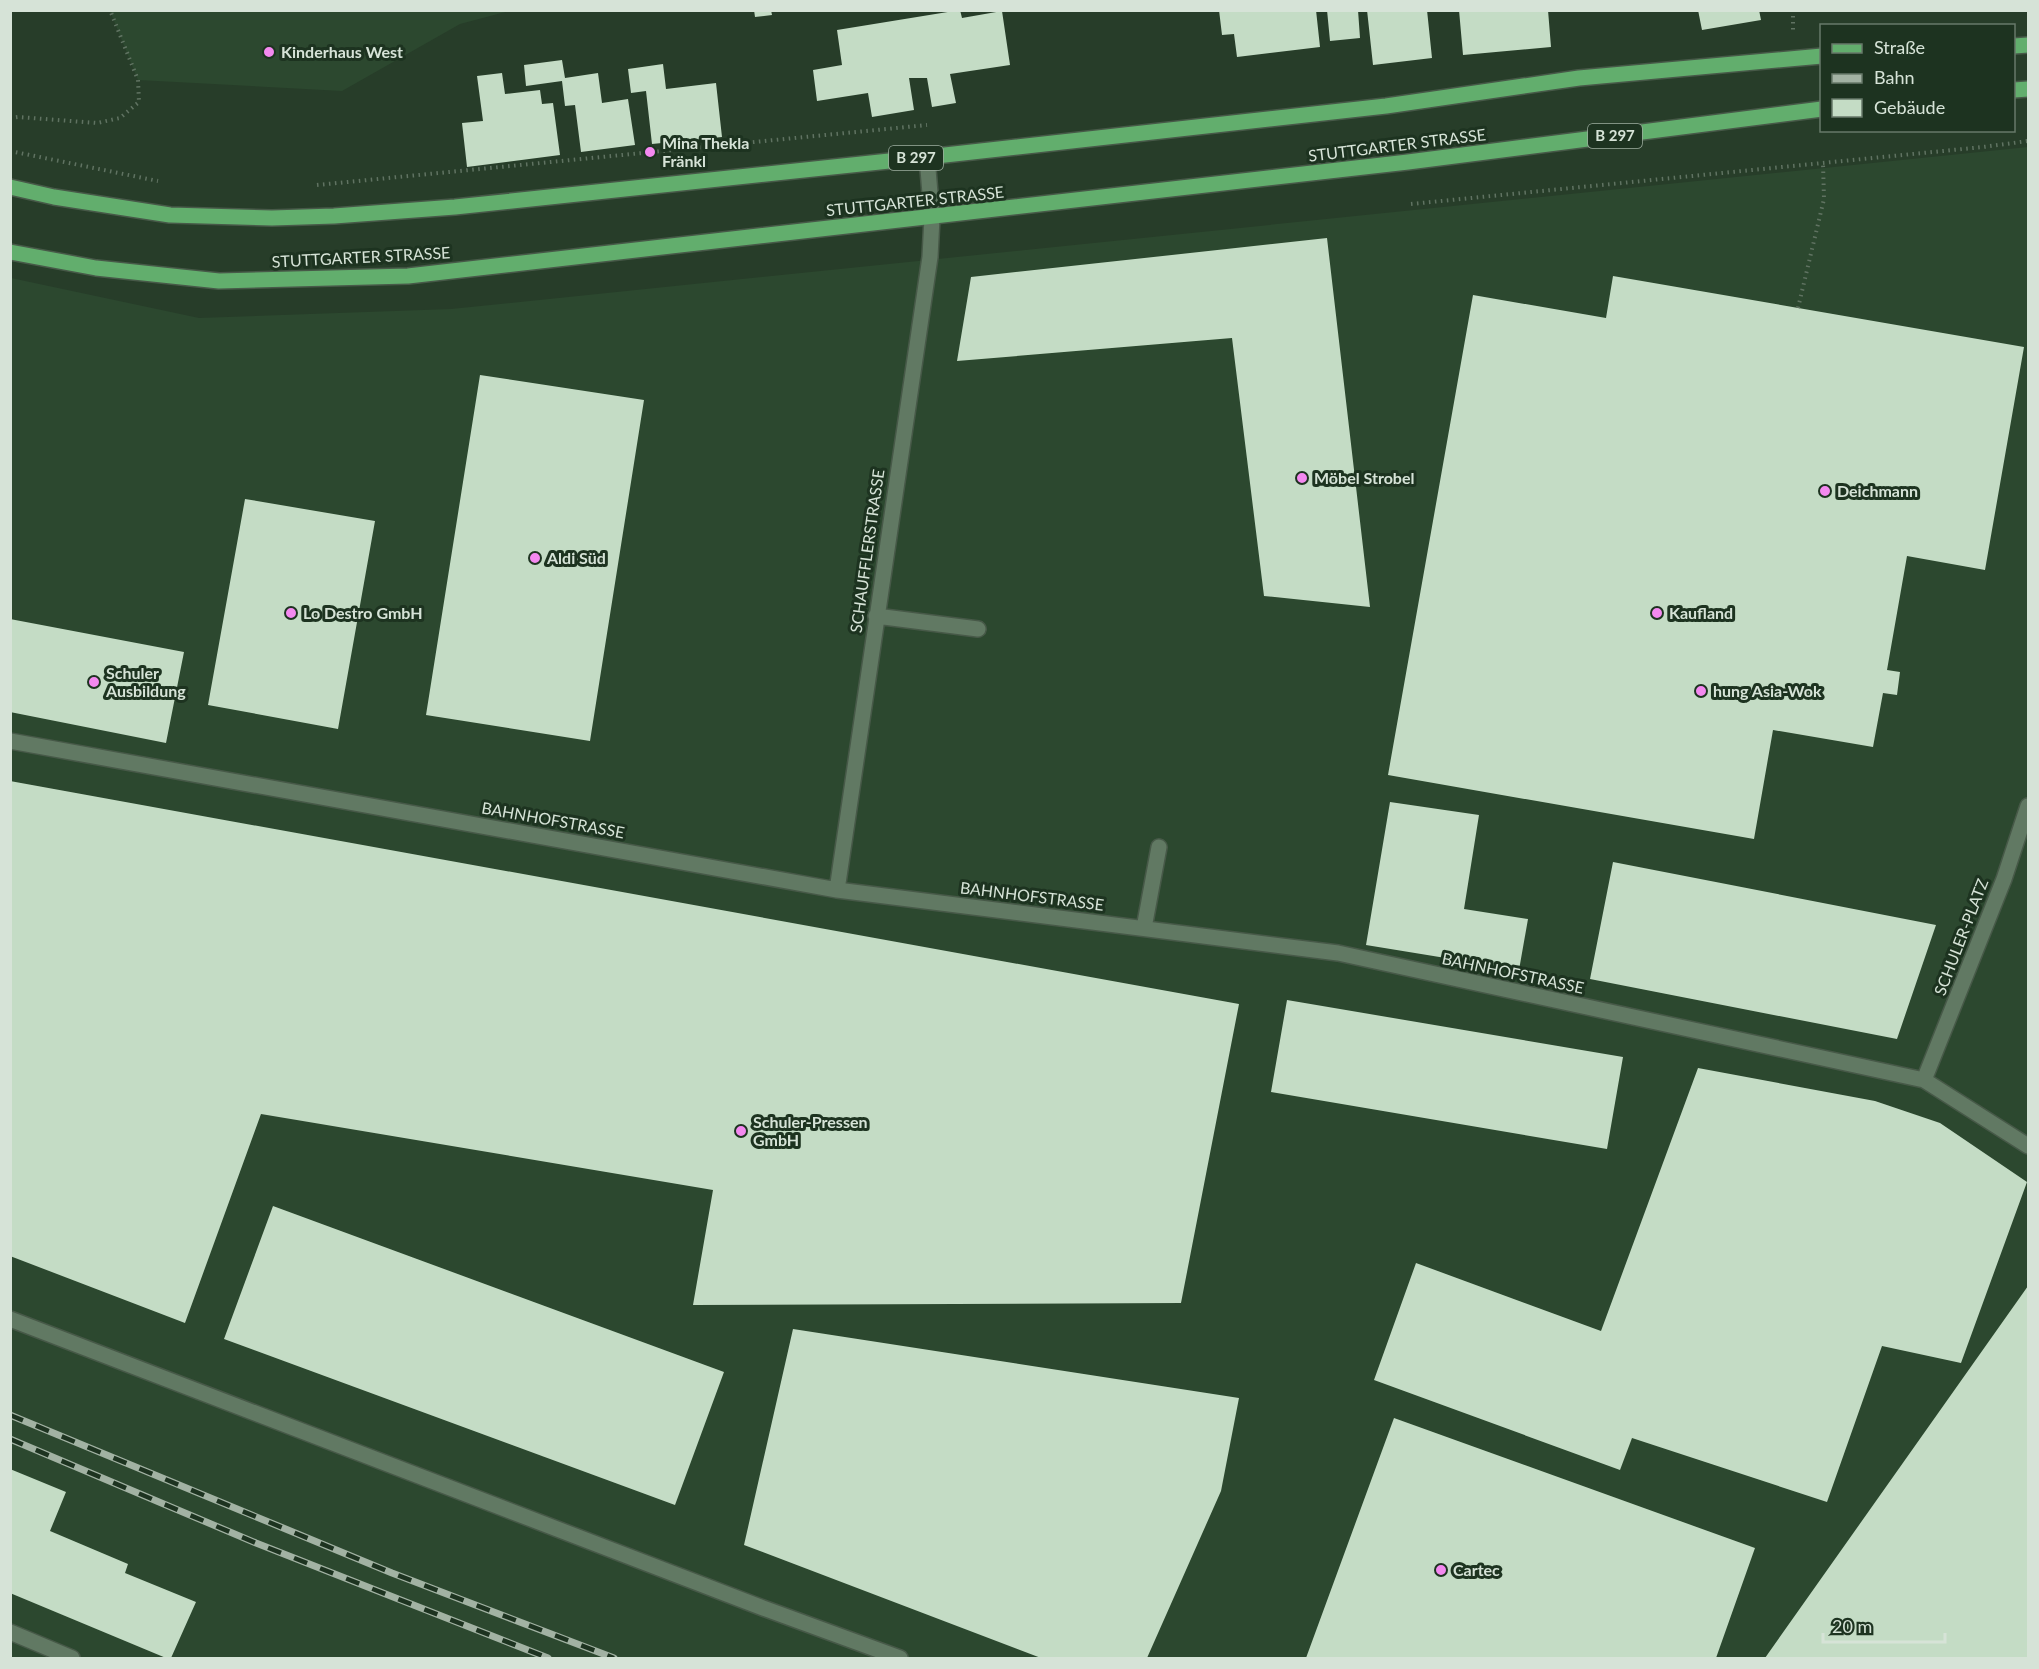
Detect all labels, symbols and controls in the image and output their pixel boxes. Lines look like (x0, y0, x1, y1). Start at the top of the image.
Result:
legend (1820, 24, 2015, 132)
text: Straße (1874, 36, 1925, 58)
place label: Kinderhaus West (281, 42, 403, 61)
marker: Kinderhaus West (262, 45, 276, 59)
text: Bahn (1874, 66, 1915, 88)
text: Gebäude (1874, 96, 1945, 118)
street label: STUTTGARTER STRASSE (1307, 124, 1487, 165)
road number: B 297 (1588, 124, 1642, 148)
place label: Mina Thekla Fränkl (662, 133, 749, 170)
marker: Mina Thekla Fränkl (643, 145, 657, 159)
road number: B 297 (889, 146, 943, 170)
street label: STUTTGARTER STRASSE (825, 182, 1005, 219)
street label: STUTTGARTER STRASSE (271, 242, 451, 271)
street label: SCHAUFFLERSTRASSE (846, 468, 887, 634)
place label: Möbel Strobel (1314, 468, 1414, 487)
marker: Möbel Strobel (1295, 471, 1309, 485)
place label: Deichmann (1837, 481, 1918, 500)
marker: Deichmann (1818, 484, 1832, 498)
place label: Aldi Süd (546, 548, 606, 567)
marker: Aldi Süd (528, 551, 542, 565)
place label: Lo Destro GmbH (303, 603, 422, 622)
place label: Kaufland (1669, 603, 1733, 622)
marker: Lo Destro GmbH (284, 606, 298, 620)
marker: Kaufland (1650, 606, 1664, 620)
place label: Schuler Ausbildung (105, 663, 186, 700)
marker: Schuler Ausbildung (87, 675, 101, 689)
place label: hung Asia-Wok (1713, 681, 1822, 700)
marker: hung Asia-Wok (1694, 684, 1708, 698)
street label: BAHNHOFSTRASSE (480, 798, 626, 841)
street label: SCHULER-PLATZ (1930, 875, 1992, 998)
street label: BAHNHOFSTRASSE (959, 877, 1105, 914)
street label: BAHNHOFSTRASSE (1440, 948, 1586, 997)
place label: Schuler-Pressen GmbH (753, 1112, 868, 1149)
marker: Schuler-Pressen GmbH (734, 1124, 748, 1138)
place label: Cartec (1453, 1560, 1500, 1579)
marker: Cartec (1434, 1563, 1448, 1577)
scale bar (1823, 1606, 1944, 1644)
text: 20 m (1832, 1615, 1872, 1637)

